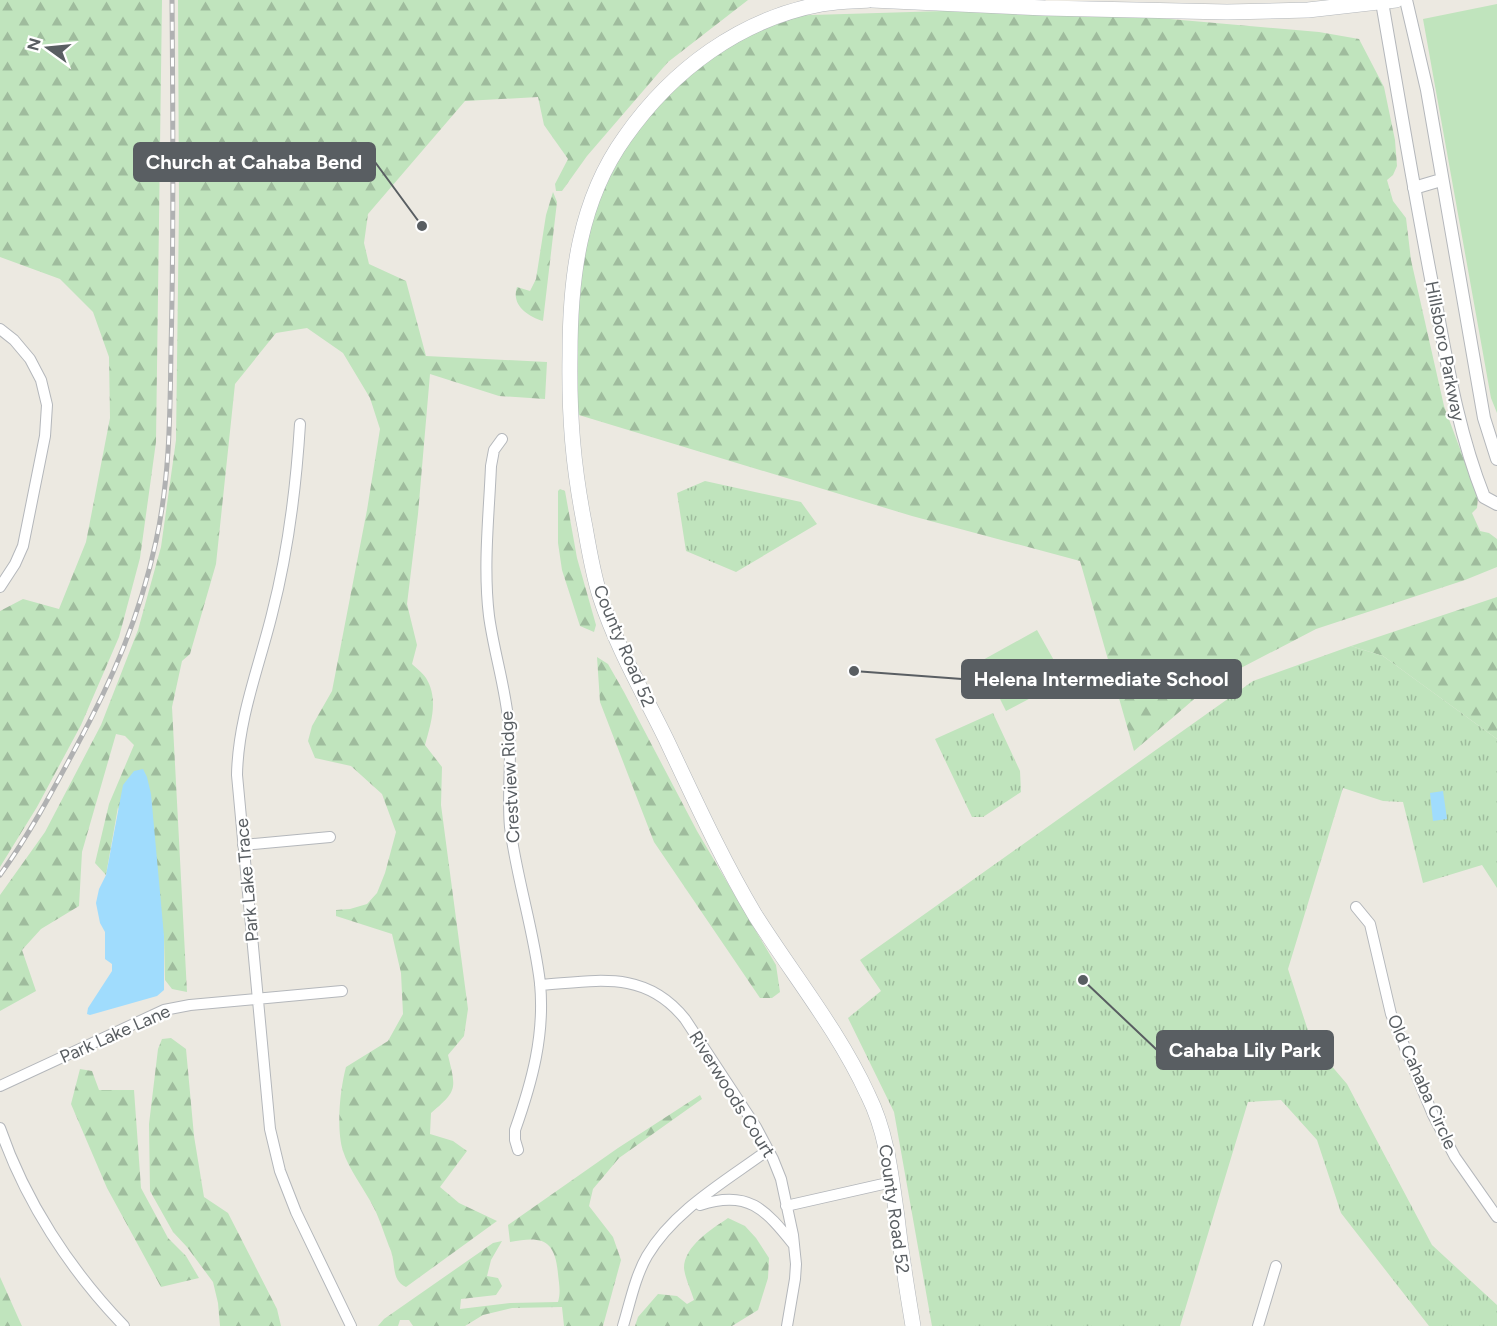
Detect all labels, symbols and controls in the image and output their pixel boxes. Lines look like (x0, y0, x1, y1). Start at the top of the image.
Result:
north arrow (18, 18, 78, 78)
text: N (23, 36, 45, 53)
callout: Church at Cahaba Bend (134, 143, 375, 181)
text: Church at Cahaba Bend (146, 150, 362, 174)
street label: Hillsboro Parkway (1421, 279, 1470, 424)
street label: County Road 52 (588, 582, 660, 710)
callout: Helena Intermediate School (962, 660, 1241, 698)
text: Helena Intermediate School (973, 667, 1229, 691)
street label: Crestview Ridge (496, 710, 524, 844)
street label: Park Lake Trace (231, 817, 263, 943)
street label: Park Lake Lane (56, 1000, 174, 1068)
street label: Old Cahaba Circle (1382, 1011, 1462, 1153)
street label: Riverwoods Court (684, 1027, 780, 1161)
callout: Cahaba Lily Park (1157, 1031, 1333, 1069)
text: Cahaba Lily Park (1169, 1038, 1322, 1062)
street label: County Road 52 (874, 1143, 914, 1275)

